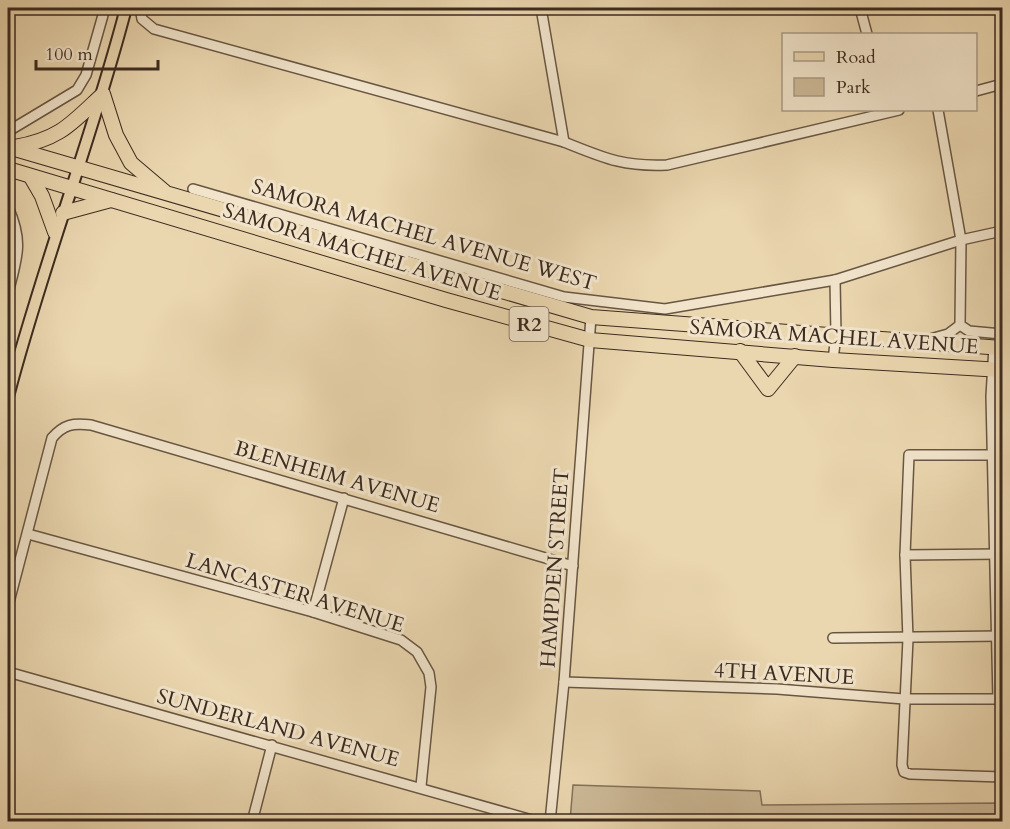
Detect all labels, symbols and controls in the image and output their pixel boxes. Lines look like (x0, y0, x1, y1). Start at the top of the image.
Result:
scale bar (36, 33, 158, 71)
legend (782, 33, 977, 111)
text: 100 m (45, 42, 93, 67)
text: Road (836, 45, 876, 70)
text: Park (836, 75, 871, 100)
street label: SAMORA MACHEL AVENUE WEST (249, 174, 599, 296)
street label: SAMORA MACHEL AVENUE (220, 198, 504, 306)
road number: R2 (510, 307, 548, 341)
street label: SAMORA MACHEL AVENUE (689, 312, 979, 362)
street label: BLENHEIM AVENUE (231, 434, 443, 520)
street label: HAMPDEN STREET (534, 467, 576, 669)
street label: LANCASTER AVENUE (182, 546, 408, 640)
street label: 4TH AVENUE (713, 656, 855, 692)
street label: SUNDERLAND AVENUE (154, 682, 402, 774)

